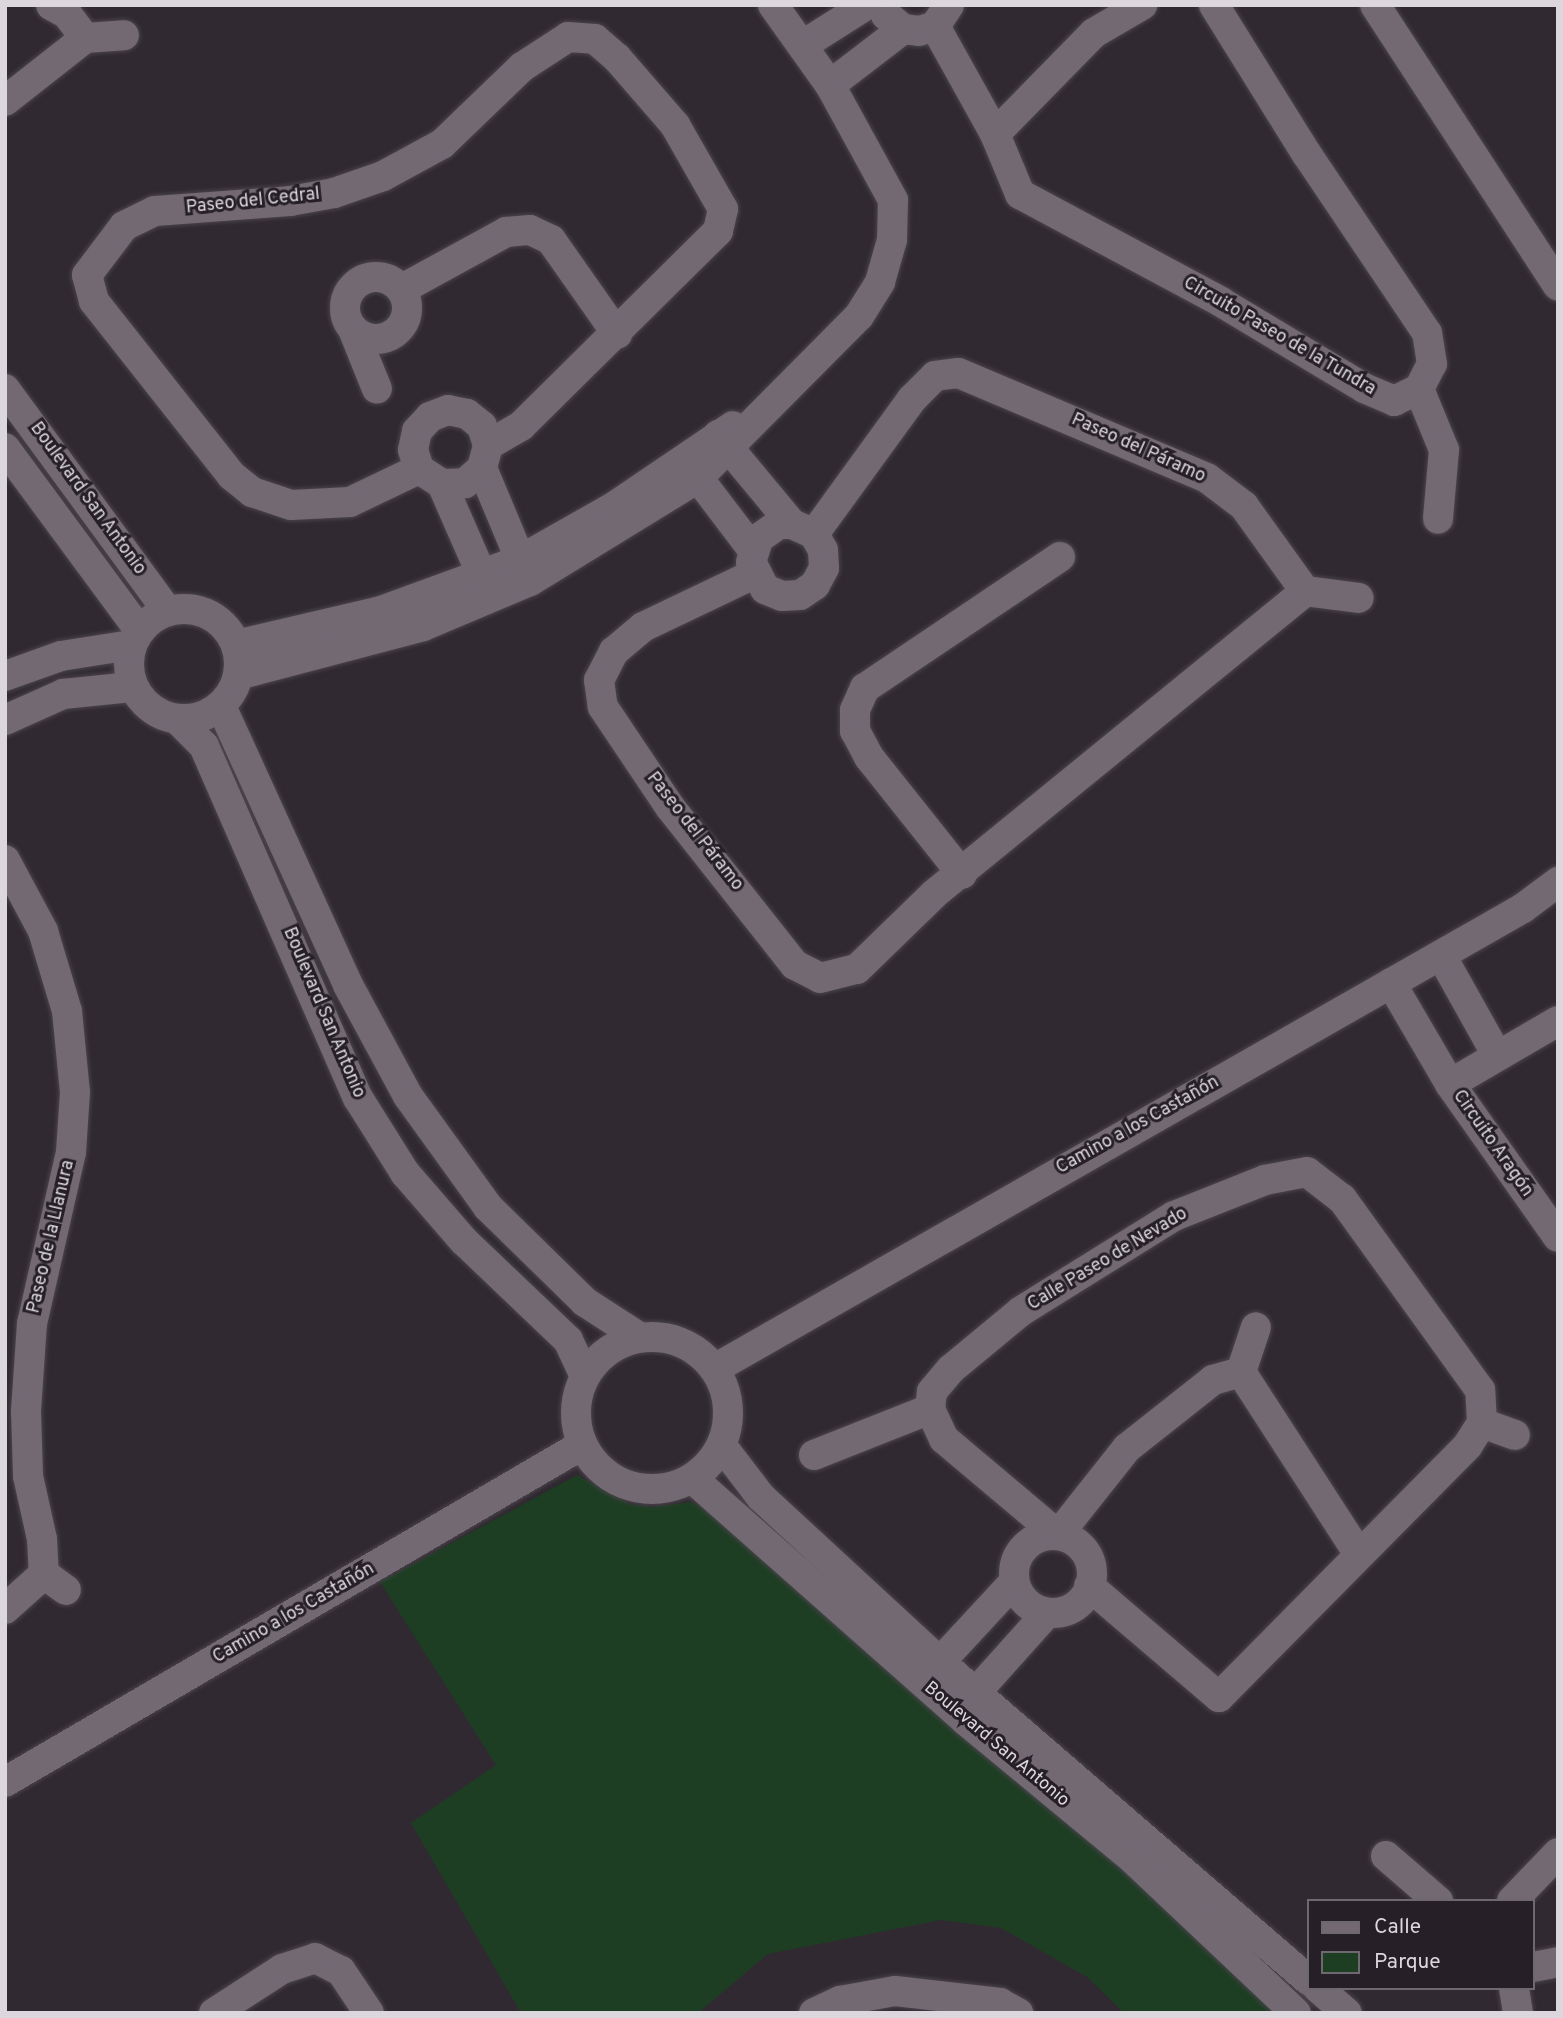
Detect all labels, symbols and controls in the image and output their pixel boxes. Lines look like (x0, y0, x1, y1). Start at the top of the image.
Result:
street label: Paseo del Cedral (185, 184, 321, 220)
street label: Circuito Paseo de la Tundra (1179, 273, 1379, 401)
street label: Paseo del Páramo (1068, 410, 1208, 488)
street label: Boulevard San Antonio (24, 418, 150, 580)
street label: Paseo del Páramo (641, 768, 747, 896)
street label: Boulevard San Antonio (277, 924, 369, 1102)
street label: Camino a los Castañón (1053, 1072, 1223, 1180)
street label: Circuito Aragón (1447, 1086, 1537, 1202)
street label: Paseo de la Llanura (24, 1158, 80, 1316)
street label: Calle Paseo de Nevado (1024, 1204, 1192, 1316)
street label: Camino a los Castañón (209, 1559, 379, 1669)
street label: Boulevard San Antonio (919, 1678, 1073, 1812)
legend (1308, 1899, 1535, 1990)
text: Calle (1374, 1914, 1421, 1941)
text: Parque (1374, 1949, 1441, 1976)

